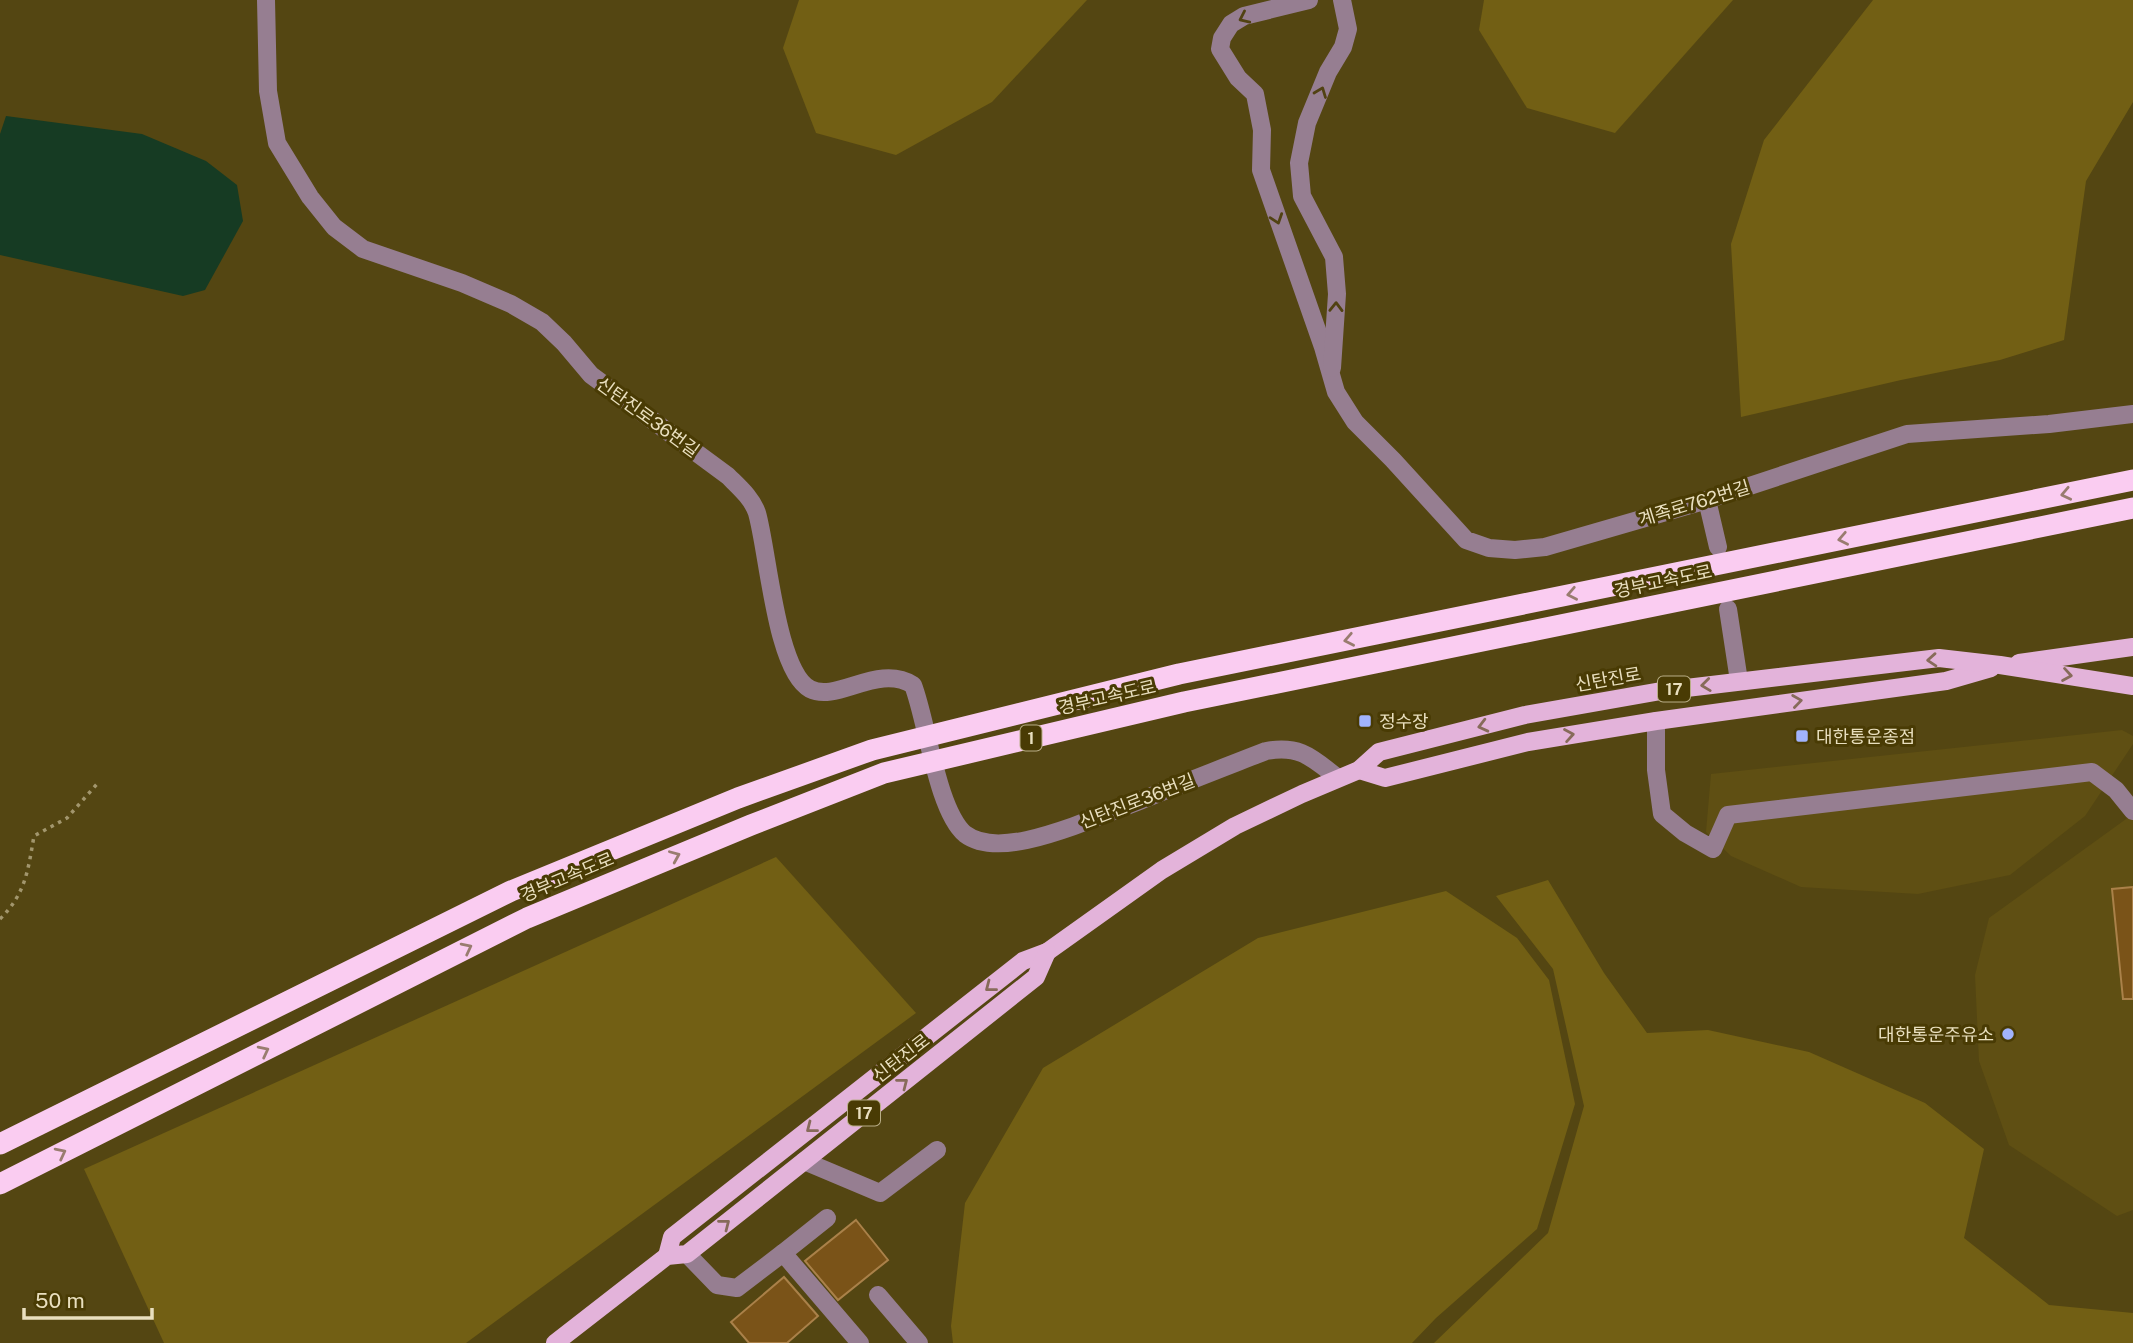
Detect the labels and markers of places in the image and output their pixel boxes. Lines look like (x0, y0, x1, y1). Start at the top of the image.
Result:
place label: 정수장 (1379, 711, 1429, 732)
marker: 정수장 (1357, 713, 1373, 729)
place label: 대한통운종점 (1816, 726, 1915, 747)
marker: 대한통운종점 (1794, 728, 1810, 744)
place label: 대한통운주유소 (1878, 1024, 1994, 1045)
marker: 대한통운주유소 (2000, 1026, 2016, 1042)

